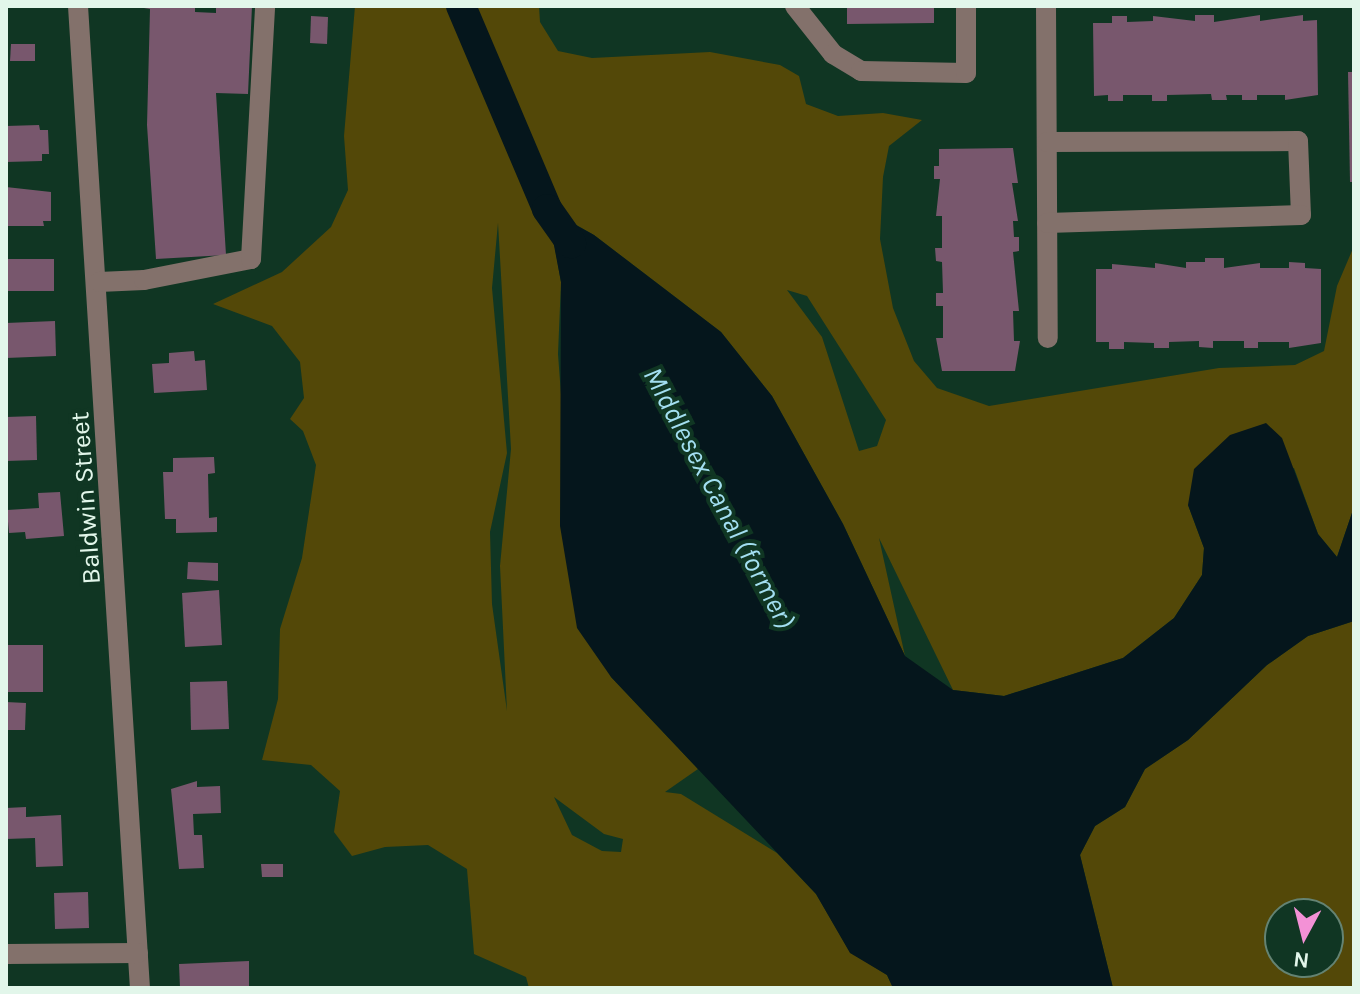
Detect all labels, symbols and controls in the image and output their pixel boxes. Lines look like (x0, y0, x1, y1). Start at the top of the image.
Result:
water label: MIddlesex Canal (former) (636, 361, 802, 635)
street label: Baldwin Street (64, 411, 108, 585)
north arrow (1264, 898, 1344, 978)
text: N (1292, 946, 1311, 974)

